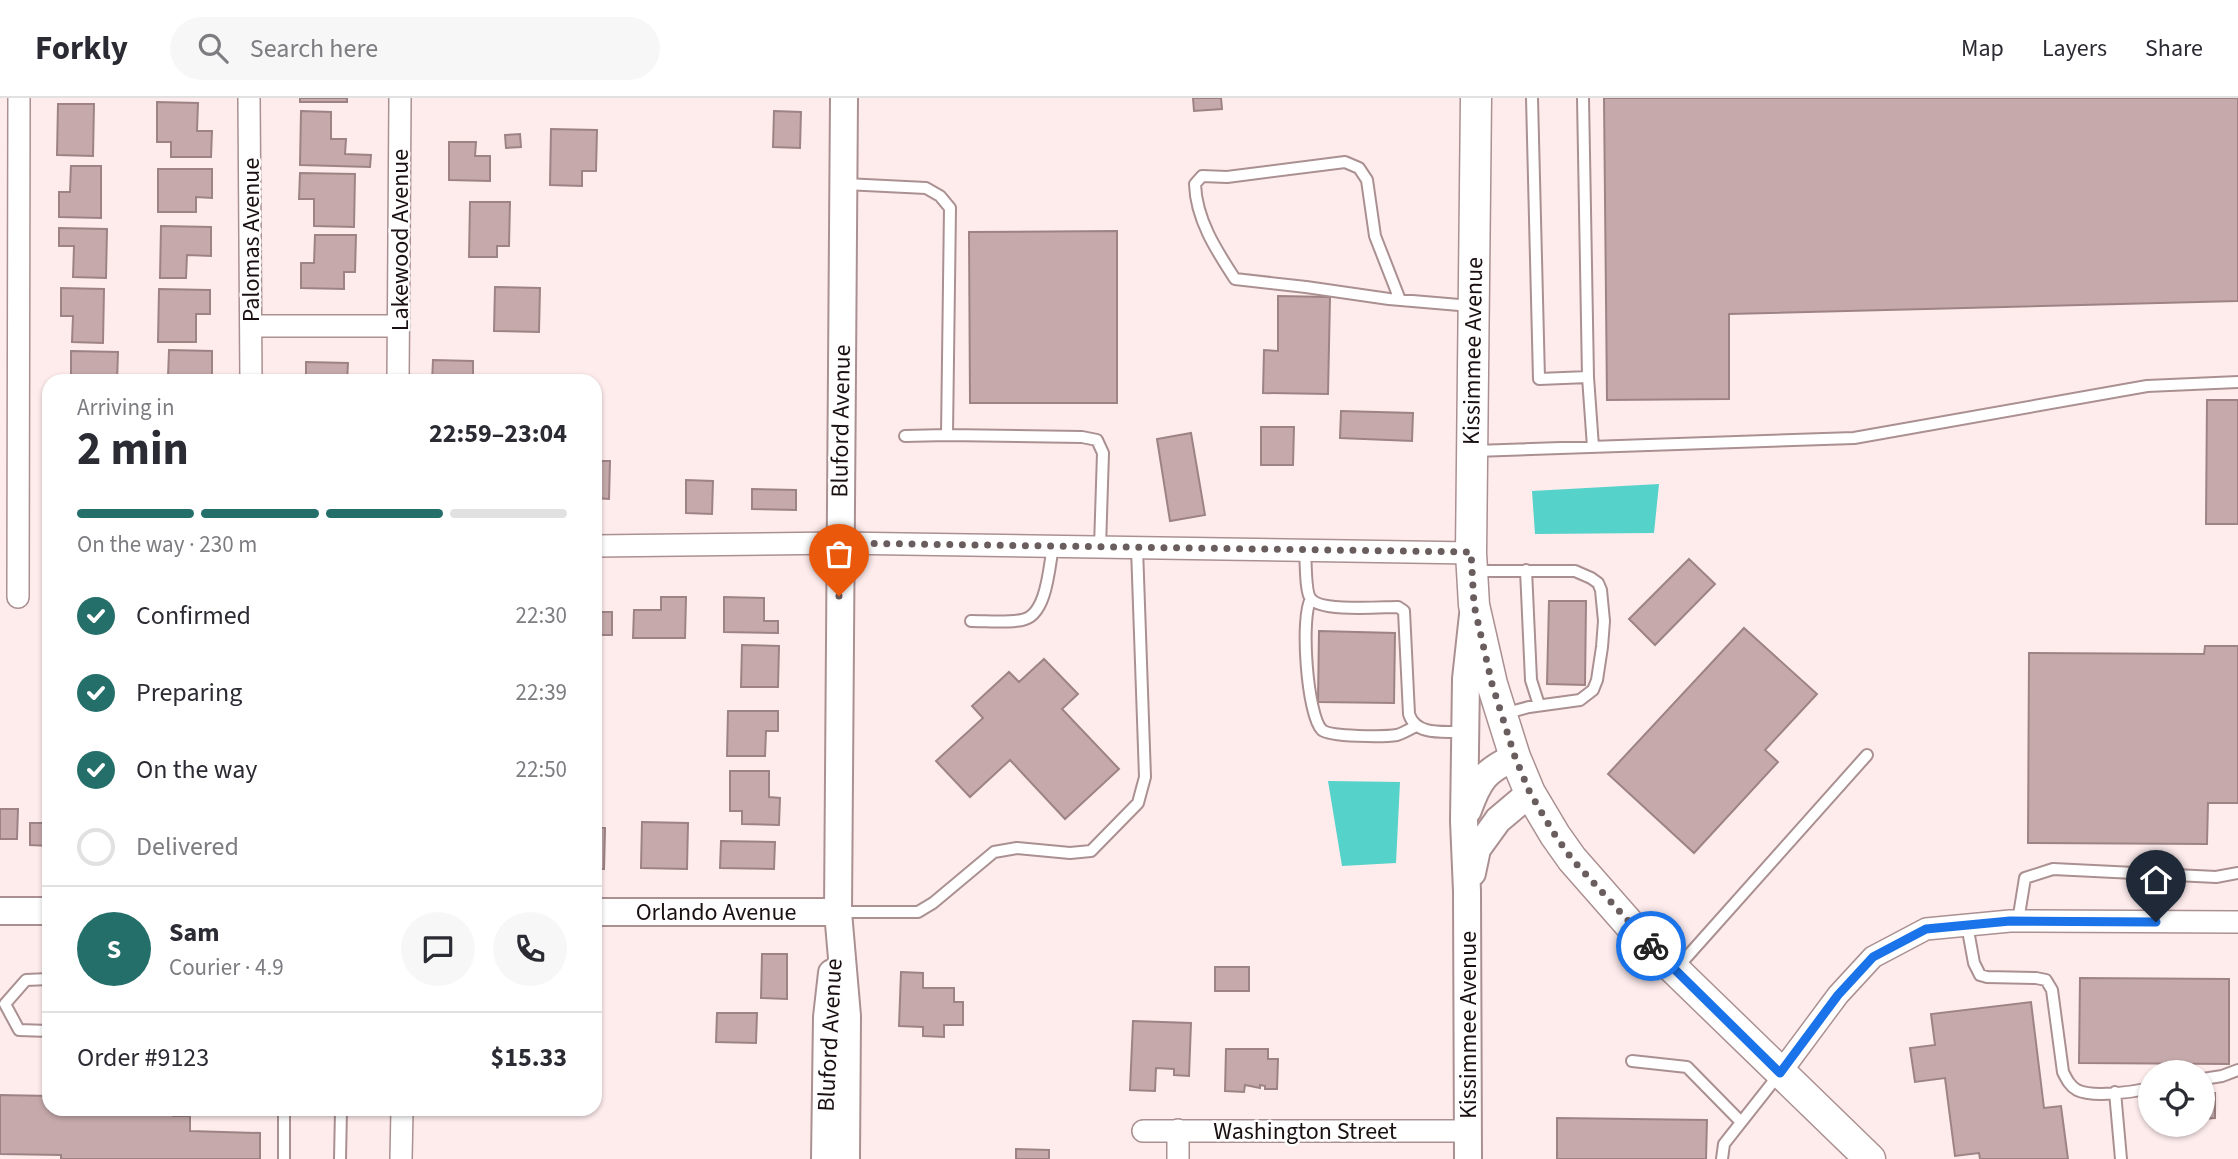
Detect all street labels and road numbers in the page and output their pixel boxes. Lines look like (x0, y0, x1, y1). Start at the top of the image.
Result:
street label: Lakewood Avenue (383, 149, 418, 331)
street label: Palomas Avenue (234, 158, 269, 322)
street label: Kissimmee Avenue (1454, 257, 1492, 445)
street label: Bluford Avenue (822, 344, 860, 498)
street label: Orlando Avenue (636, 895, 796, 930)
street label: Kissimmee Avenue (1451, 931, 1486, 1119)
street label: Bluford Avenue (809, 958, 851, 1112)
street label: Washington Street (1213, 1114, 1397, 1149)

